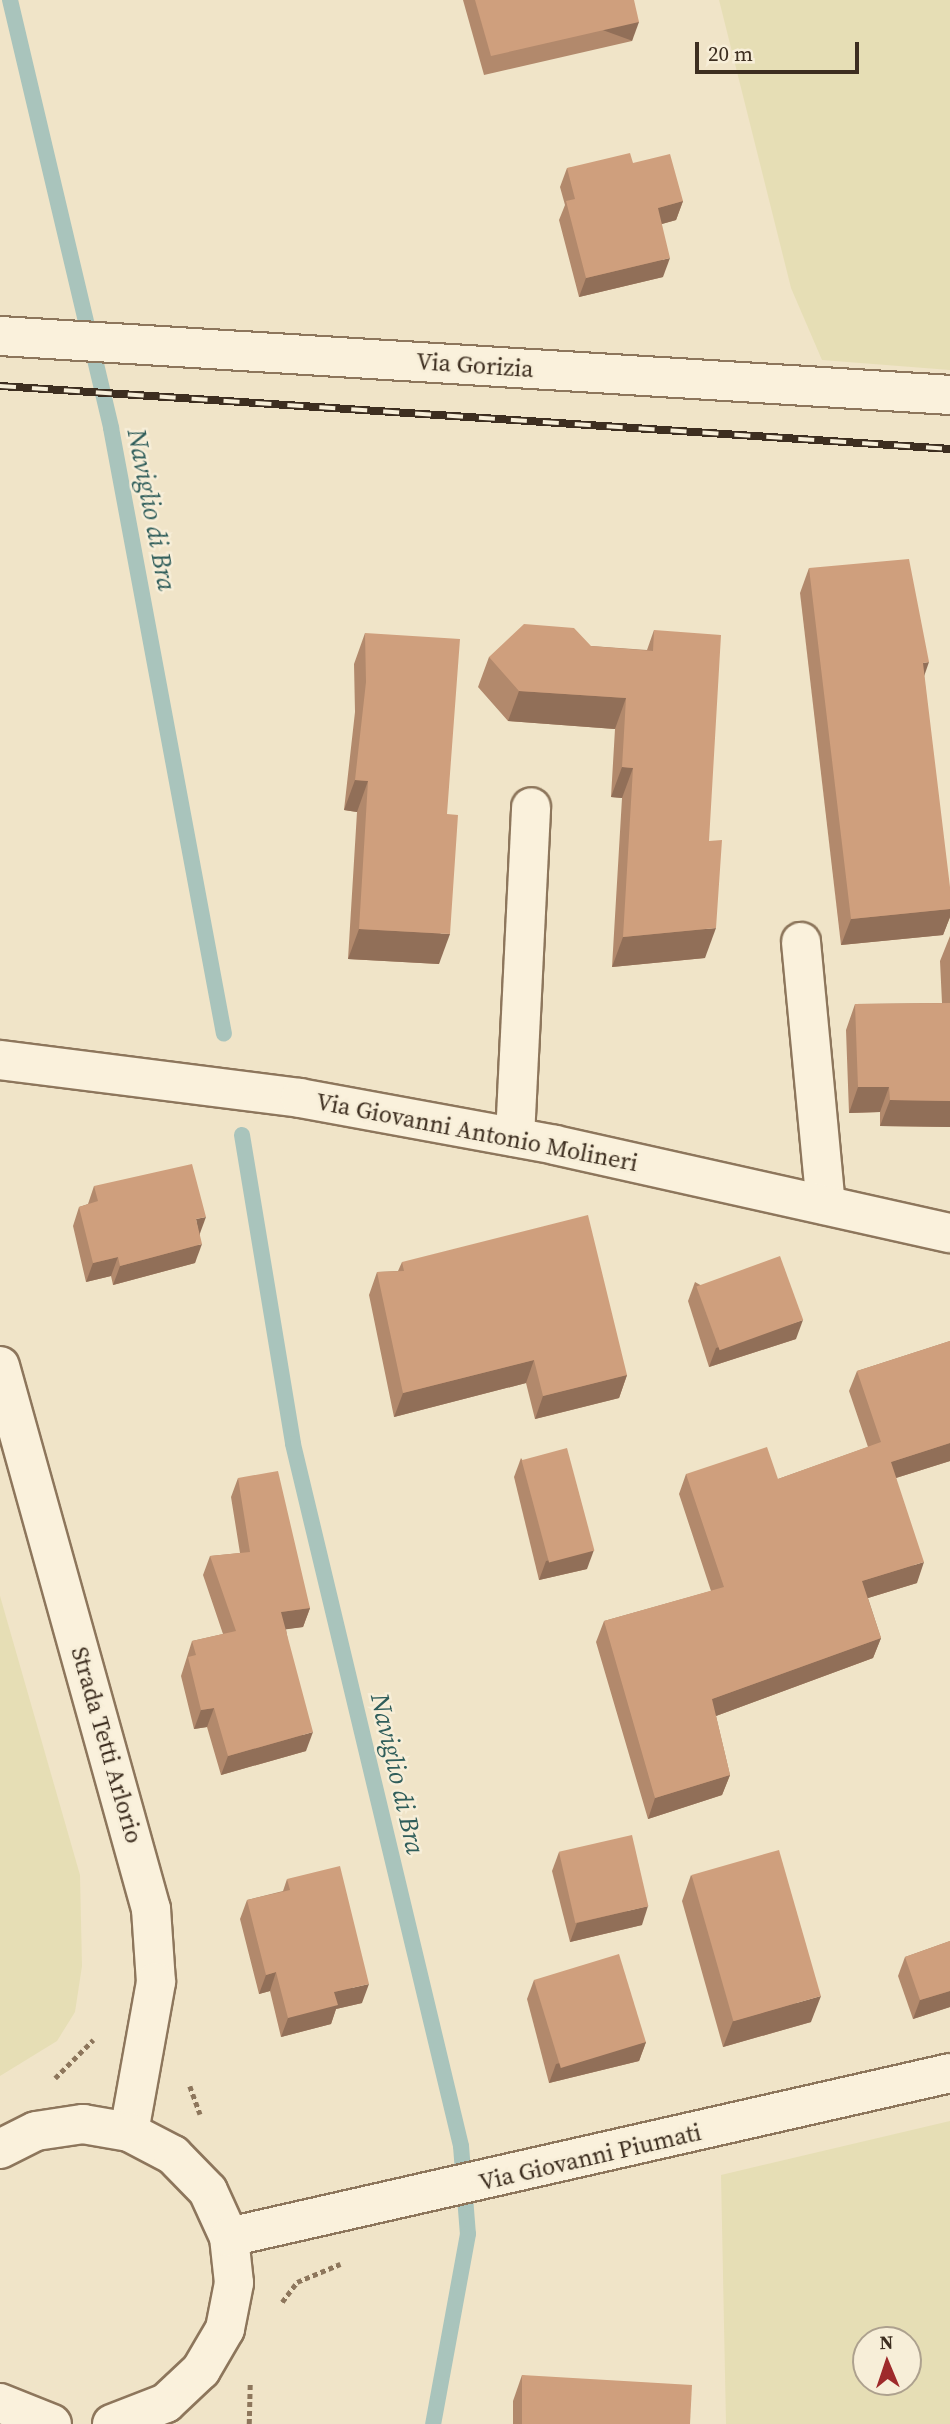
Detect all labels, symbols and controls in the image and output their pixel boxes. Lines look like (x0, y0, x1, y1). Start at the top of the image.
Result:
scale bar (698, 28, 862, 72)
text: 20 m (708, 39, 753, 68)
street label: Via Gorizia (415, 347, 535, 383)
water label: Naviglio di Bra (120, 426, 182, 594)
street label: Via Giovanni Antonio Molineri (314, 1087, 640, 1177)
street label: Strada Tetti Arlorio (65, 1643, 149, 1847)
water label: Naviglio di Bra (363, 1690, 431, 1858)
street label: Via Giovanni Piumati (476, 2117, 704, 2197)
north arrow (852, 2326, 922, 2396)
text: N (879, 2329, 894, 2355)

